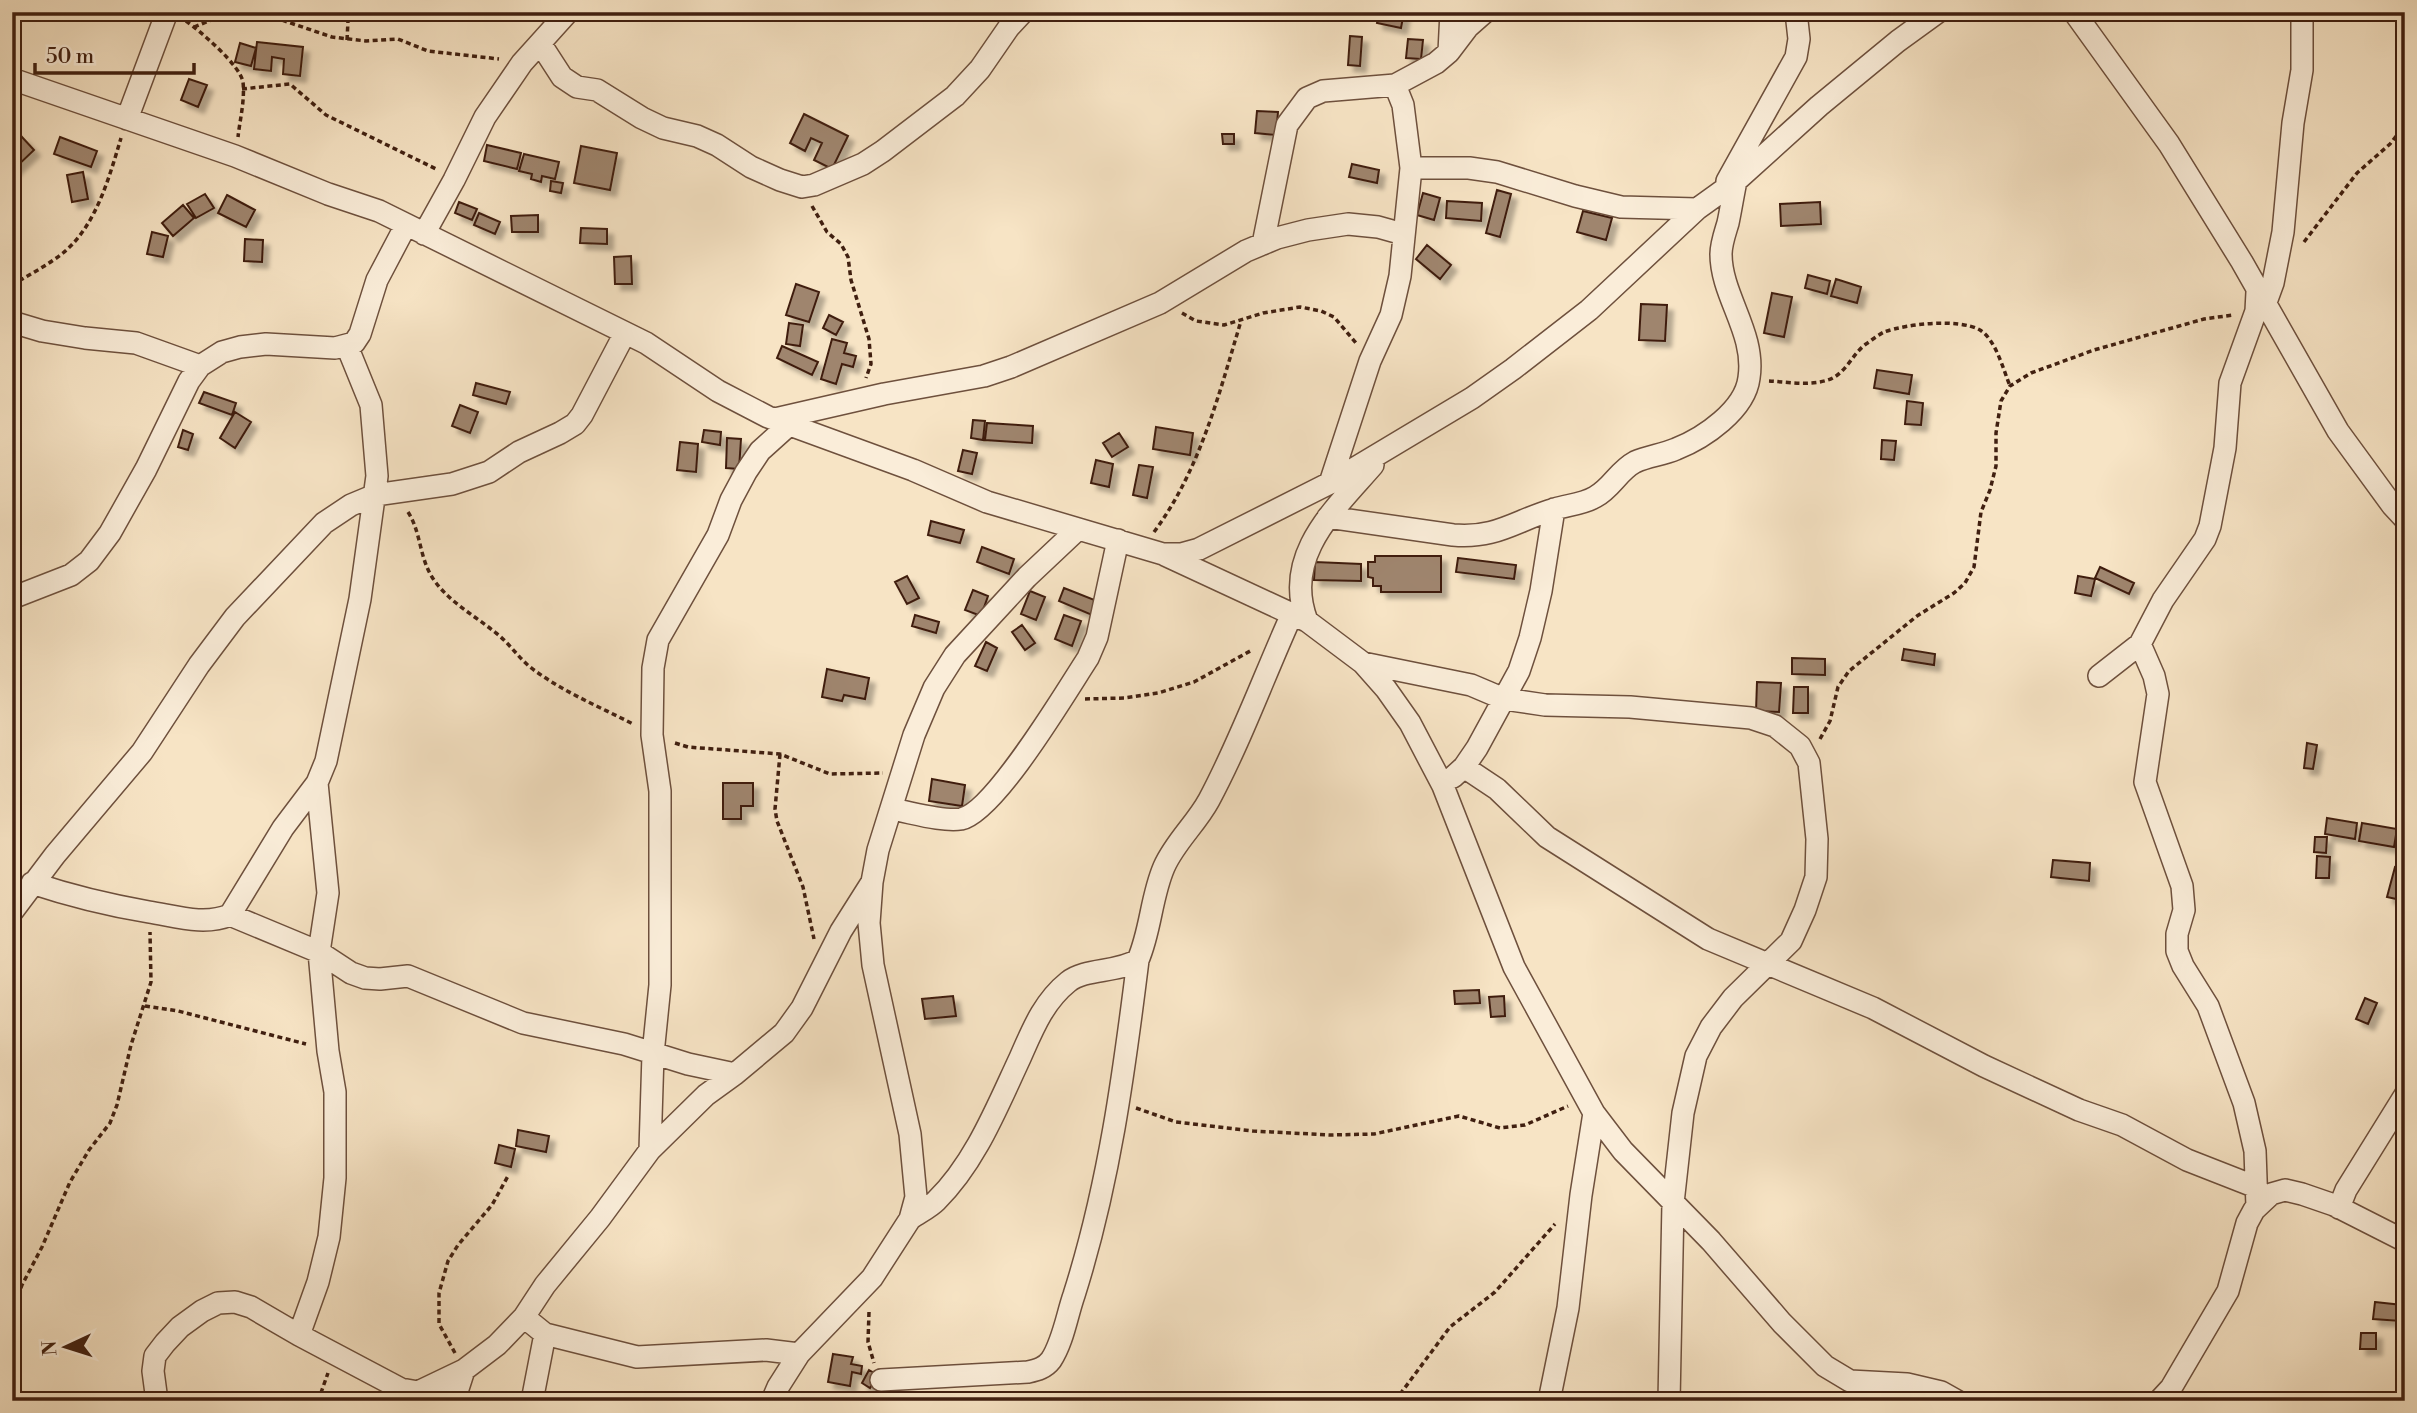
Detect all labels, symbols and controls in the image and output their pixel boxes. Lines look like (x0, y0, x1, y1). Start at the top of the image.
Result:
scale bar (35, 32, 194, 76)
text: 50 m (46, 44, 94, 70)
north arrow (32, 1312, 102, 1382)
text: N (38, 1340, 63, 1356)

